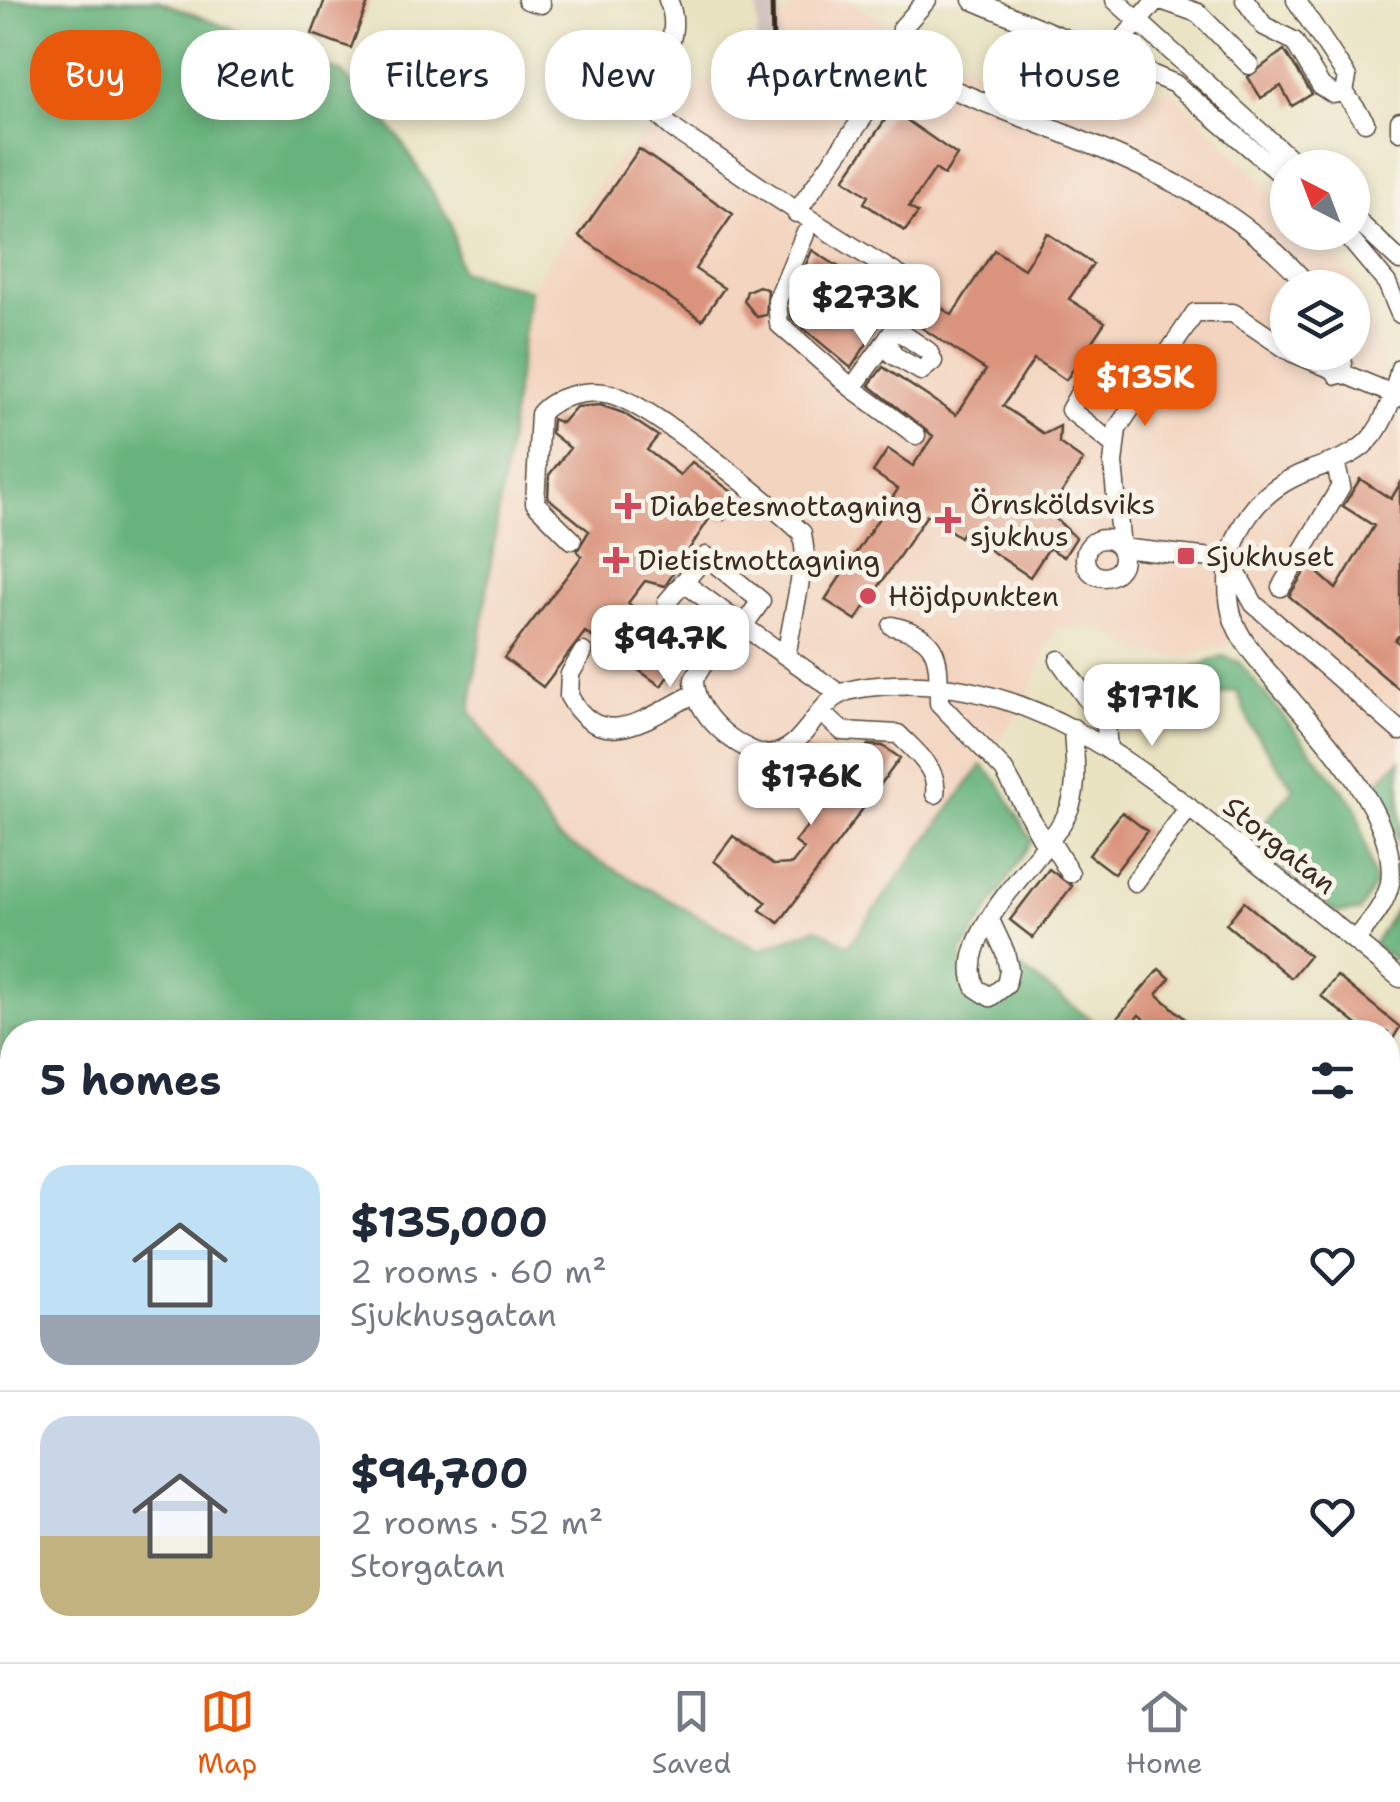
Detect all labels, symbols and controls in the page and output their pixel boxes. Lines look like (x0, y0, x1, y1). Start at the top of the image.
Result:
chip: Buy (30, 30, 161, 120)
chip: Rent (181, 30, 330, 120)
chip: Filters (350, 30, 525, 120)
chip: New (545, 30, 691, 120)
chip: Apartment (711, 30, 963, 120)
chip: House (983, 30, 1156, 120)
north arrow (1270, 150, 1370, 250)
map controls (1270, 150, 1370, 370)
pin: $273K (795, 264, 935, 349)
button: layers (1270, 270, 1370, 370)
text: $273K (811, 275, 919, 318)
pin: $135K (1075, 344, 1215, 429)
text: $135K (1096, 355, 1194, 398)
place label: Örnsköldsviks sjukhus (970, 485, 1155, 555)
place label: Diabetesmottagning (650, 487, 922, 525)
marker: Diabetesmottagning (615, 493, 641, 519)
marker: Örnsköldsviks sjukhus (935, 507, 961, 533)
place label: Sjukhuset (1206, 537, 1335, 575)
place label: Dietistmottagning (638, 541, 880, 579)
marker: Sjukhuset (1175, 545, 1197, 567)
marker: Dietistmottagning (603, 547, 629, 573)
place label: Höjdpunkten (888, 577, 1059, 615)
marker: Höjdpunkten (857, 585, 879, 607)
pin: $94.7K (589, 605, 751, 690)
text: $94.7K (613, 616, 727, 659)
pin: $171K (1082, 664, 1222, 749)
text: $171K (1106, 675, 1198, 718)
pin: $176K (741, 743, 881, 828)
text: $176K (760, 754, 862, 797)
street label: Storgatan (1215, 788, 1345, 902)
text: 5 homes (40, 1052, 221, 1108)
icon: filters (1305, 1053, 1360, 1108)
text: $135,000 (350, 1194, 548, 1250)
icon: home (120, 1205, 240, 1325)
icon: heart (1305, 1238, 1360, 1293)
text: 2 rooms · 60 m² (350, 1250, 607, 1293)
text: Sjukhusgatan (350, 1293, 557, 1336)
text: $94,700 (350, 1445, 529, 1501)
icon: home (120, 1456, 240, 1576)
icon: heart (1305, 1489, 1360, 1544)
text: 2 rooms · 52 m² (350, 1501, 603, 1544)
text: Storgatan (350, 1544, 505, 1587)
tab: Map (197, 1684, 257, 1782)
tab: Saved (652, 1684, 731, 1782)
tab: Home (1126, 1684, 1203, 1782)

